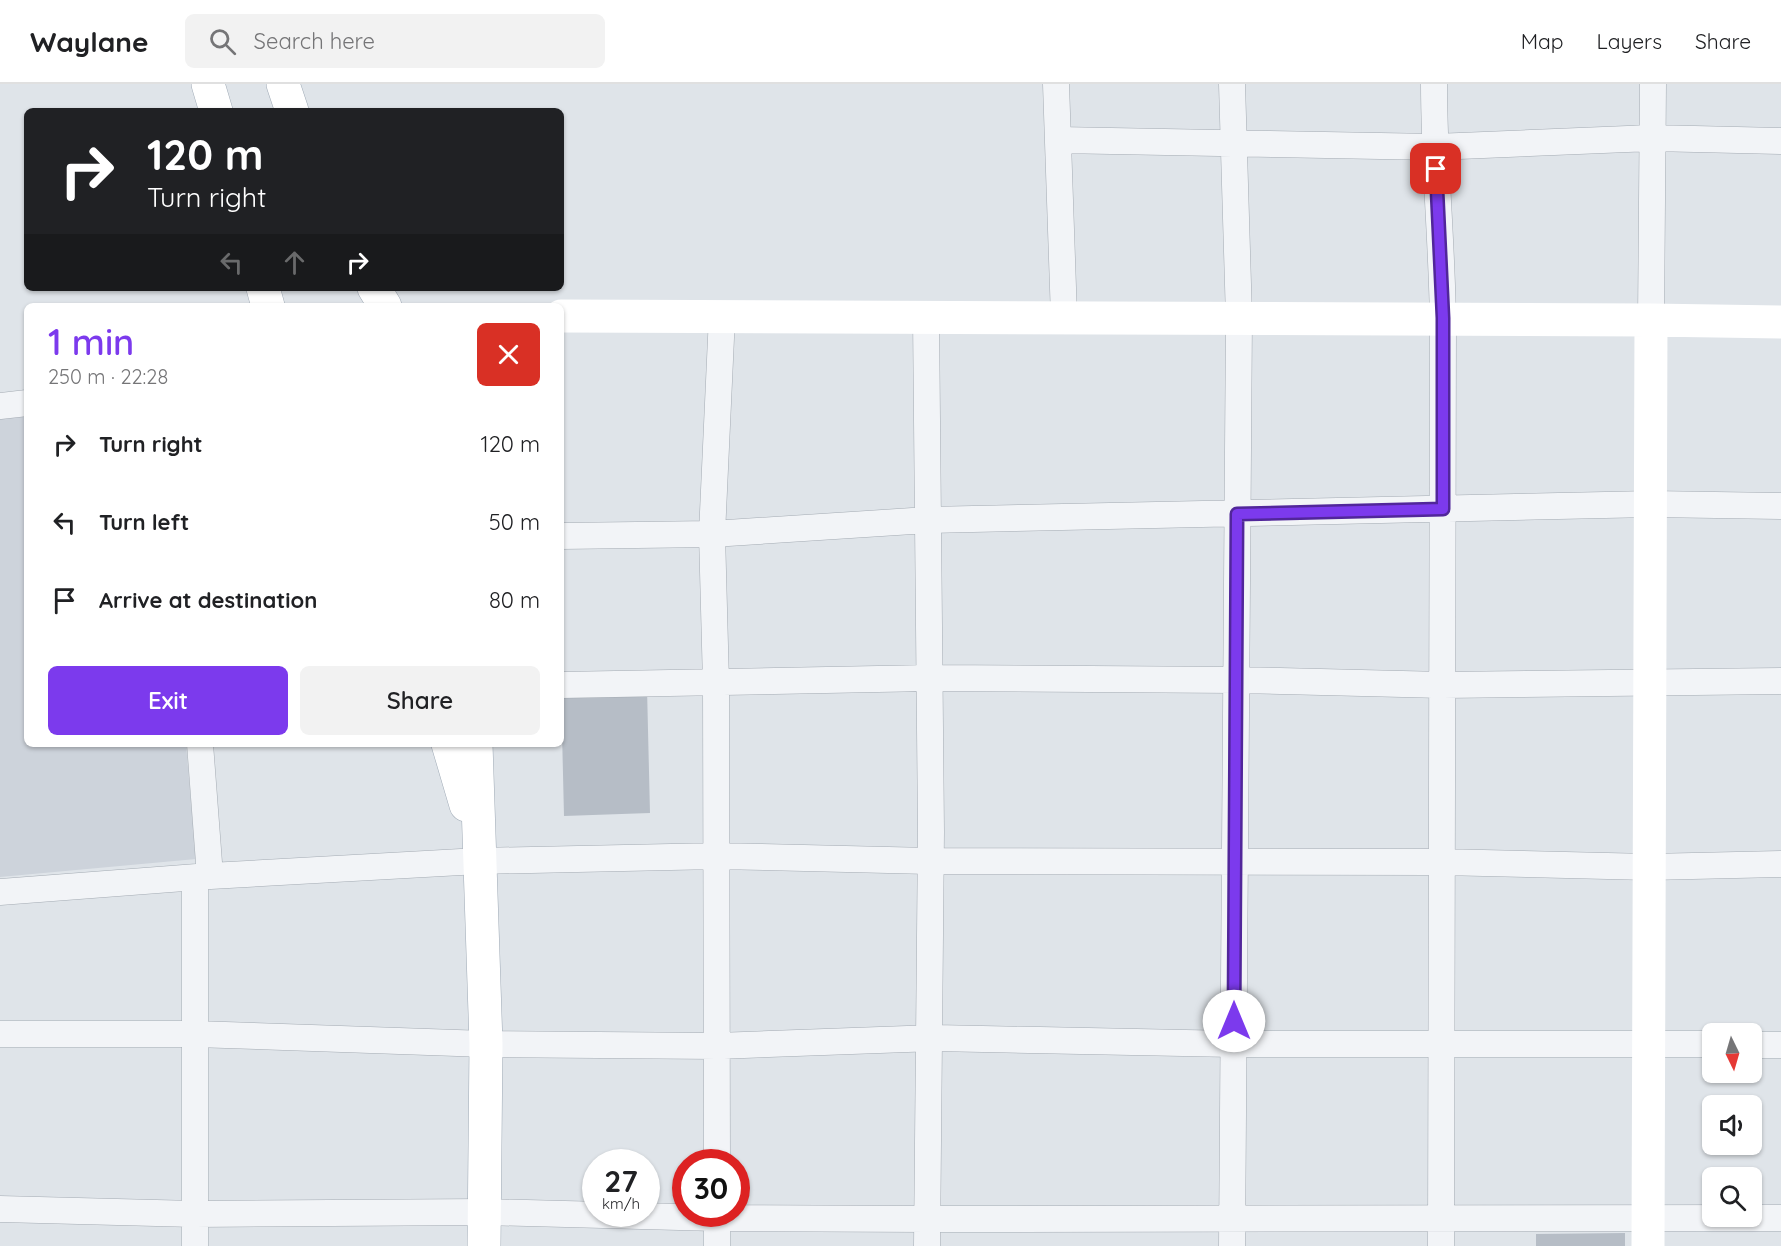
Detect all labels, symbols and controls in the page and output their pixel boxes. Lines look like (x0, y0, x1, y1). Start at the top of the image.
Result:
search box (185, 14, 605, 68)
text: Waylane (30, 24, 149, 59)
icon: search (206, 25, 239, 58)
text: Search here (254, 27, 375, 55)
text: Map (1521, 28, 1564, 54)
text: Layers (1597, 28, 1662, 54)
text: Share (1695, 28, 1751, 54)
text: 120 m (147, 128, 264, 181)
icon: right (48, 132, 126, 210)
pin (1410, 143, 1461, 194)
icon: arrive (1419, 152, 1452, 185)
text: Turn right (147, 180, 266, 214)
icon: left (215, 246, 248, 279)
icon: ahead (278, 246, 311, 279)
icon: right (341, 246, 374, 279)
text: 1 min (48, 319, 134, 364)
button: close (477, 323, 540, 386)
text: 250 m · 22:28 (48, 364, 168, 389)
icon: right (48, 428, 81, 461)
text: Turn right (99, 430, 203, 458)
text: 120 m (481, 430, 540, 458)
icon: left (48, 506, 81, 539)
text: Turn left (99, 508, 189, 536)
text: 50 m (489, 508, 540, 536)
icon: arrive (48, 584, 81, 617)
text: Arrive at destination (99, 586, 317, 614)
text: 80 m (489, 586, 540, 614)
button: Exit (48, 666, 288, 735)
button: Share (300, 666, 540, 735)
position arrow (1202, 989, 1266, 1053)
north arrow (1702, 1023, 1762, 1083)
map controls (1702, 1023, 1762, 1227)
button: sound (1702, 1095, 1762, 1155)
speed limit sign: 30 (672, 1149, 750, 1227)
text: 27 (604, 1162, 638, 1200)
button: search (1702, 1167, 1762, 1227)
text: km/h (602, 1194, 640, 1213)

